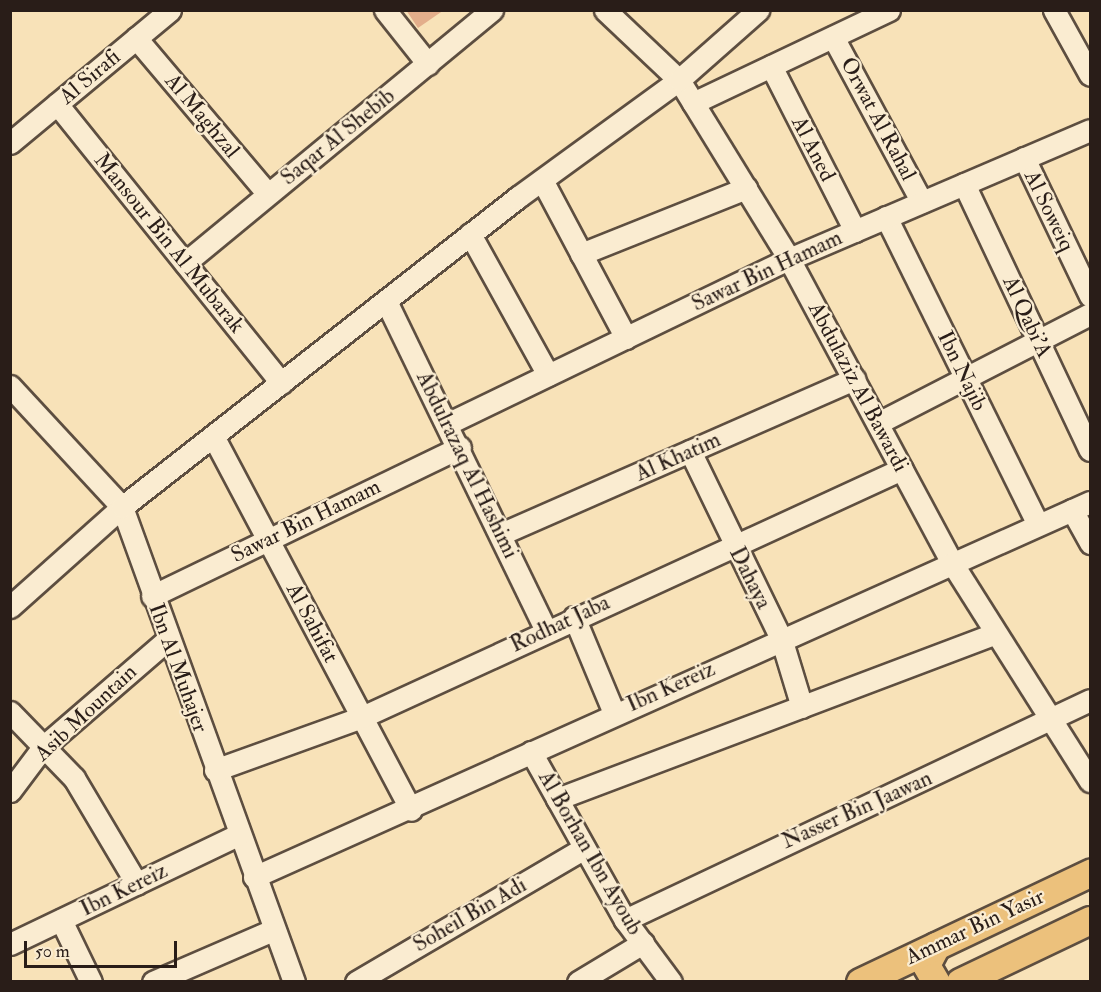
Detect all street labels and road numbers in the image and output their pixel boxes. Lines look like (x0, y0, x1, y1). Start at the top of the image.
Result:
street label: Al Sirafi (54, 44, 126, 110)
street label: Orwat Al Rahal (835, 53, 921, 185)
street label: Al Maghzal (159, 68, 245, 164)
street label: Saqar Al Shebib (276, 83, 400, 191)
street label: Al Aned (785, 112, 841, 186)
street label: Mansour Bin Al Mubarak (88, 148, 250, 338)
street label: Al Soweiq (1018, 166, 1080, 256)
street label: Sawar Bin Hamam (688, 225, 846, 317)
street label: Al Qabi'A (997, 272, 1057, 362)
street label: Abdulaziz Al Bawardi (802, 298, 914, 476)
street label: Ibn Najib (931, 327, 993, 415)
street label: Abdulrazaq Al Hashimi (410, 367, 524, 563)
street label: Al Khatim (631, 427, 725, 487)
street label: Sawar Bin Hamam (227, 473, 385, 569)
street label: Dahaya (723, 543, 777, 613)
street label: Al Sahifat (280, 579, 344, 667)
street label: Rodhat Jaba (506, 590, 614, 658)
street label: Ibn Al Muhajer (142, 600, 214, 736)
street label: Ibn Kereiz (623, 656, 719, 718)
street label: Asib Mountain (29, 659, 143, 767)
street label: Nasser Bin Jaawan (778, 765, 936, 855)
street label: Al Borhan Ibn Ayoub (532, 766, 648, 940)
street label: Ibn Kereiz (76, 858, 172, 922)
street label: Soheil Bin Adi (409, 872, 531, 958)
street label: Ammar Bin Yasir (901, 883, 1049, 971)

